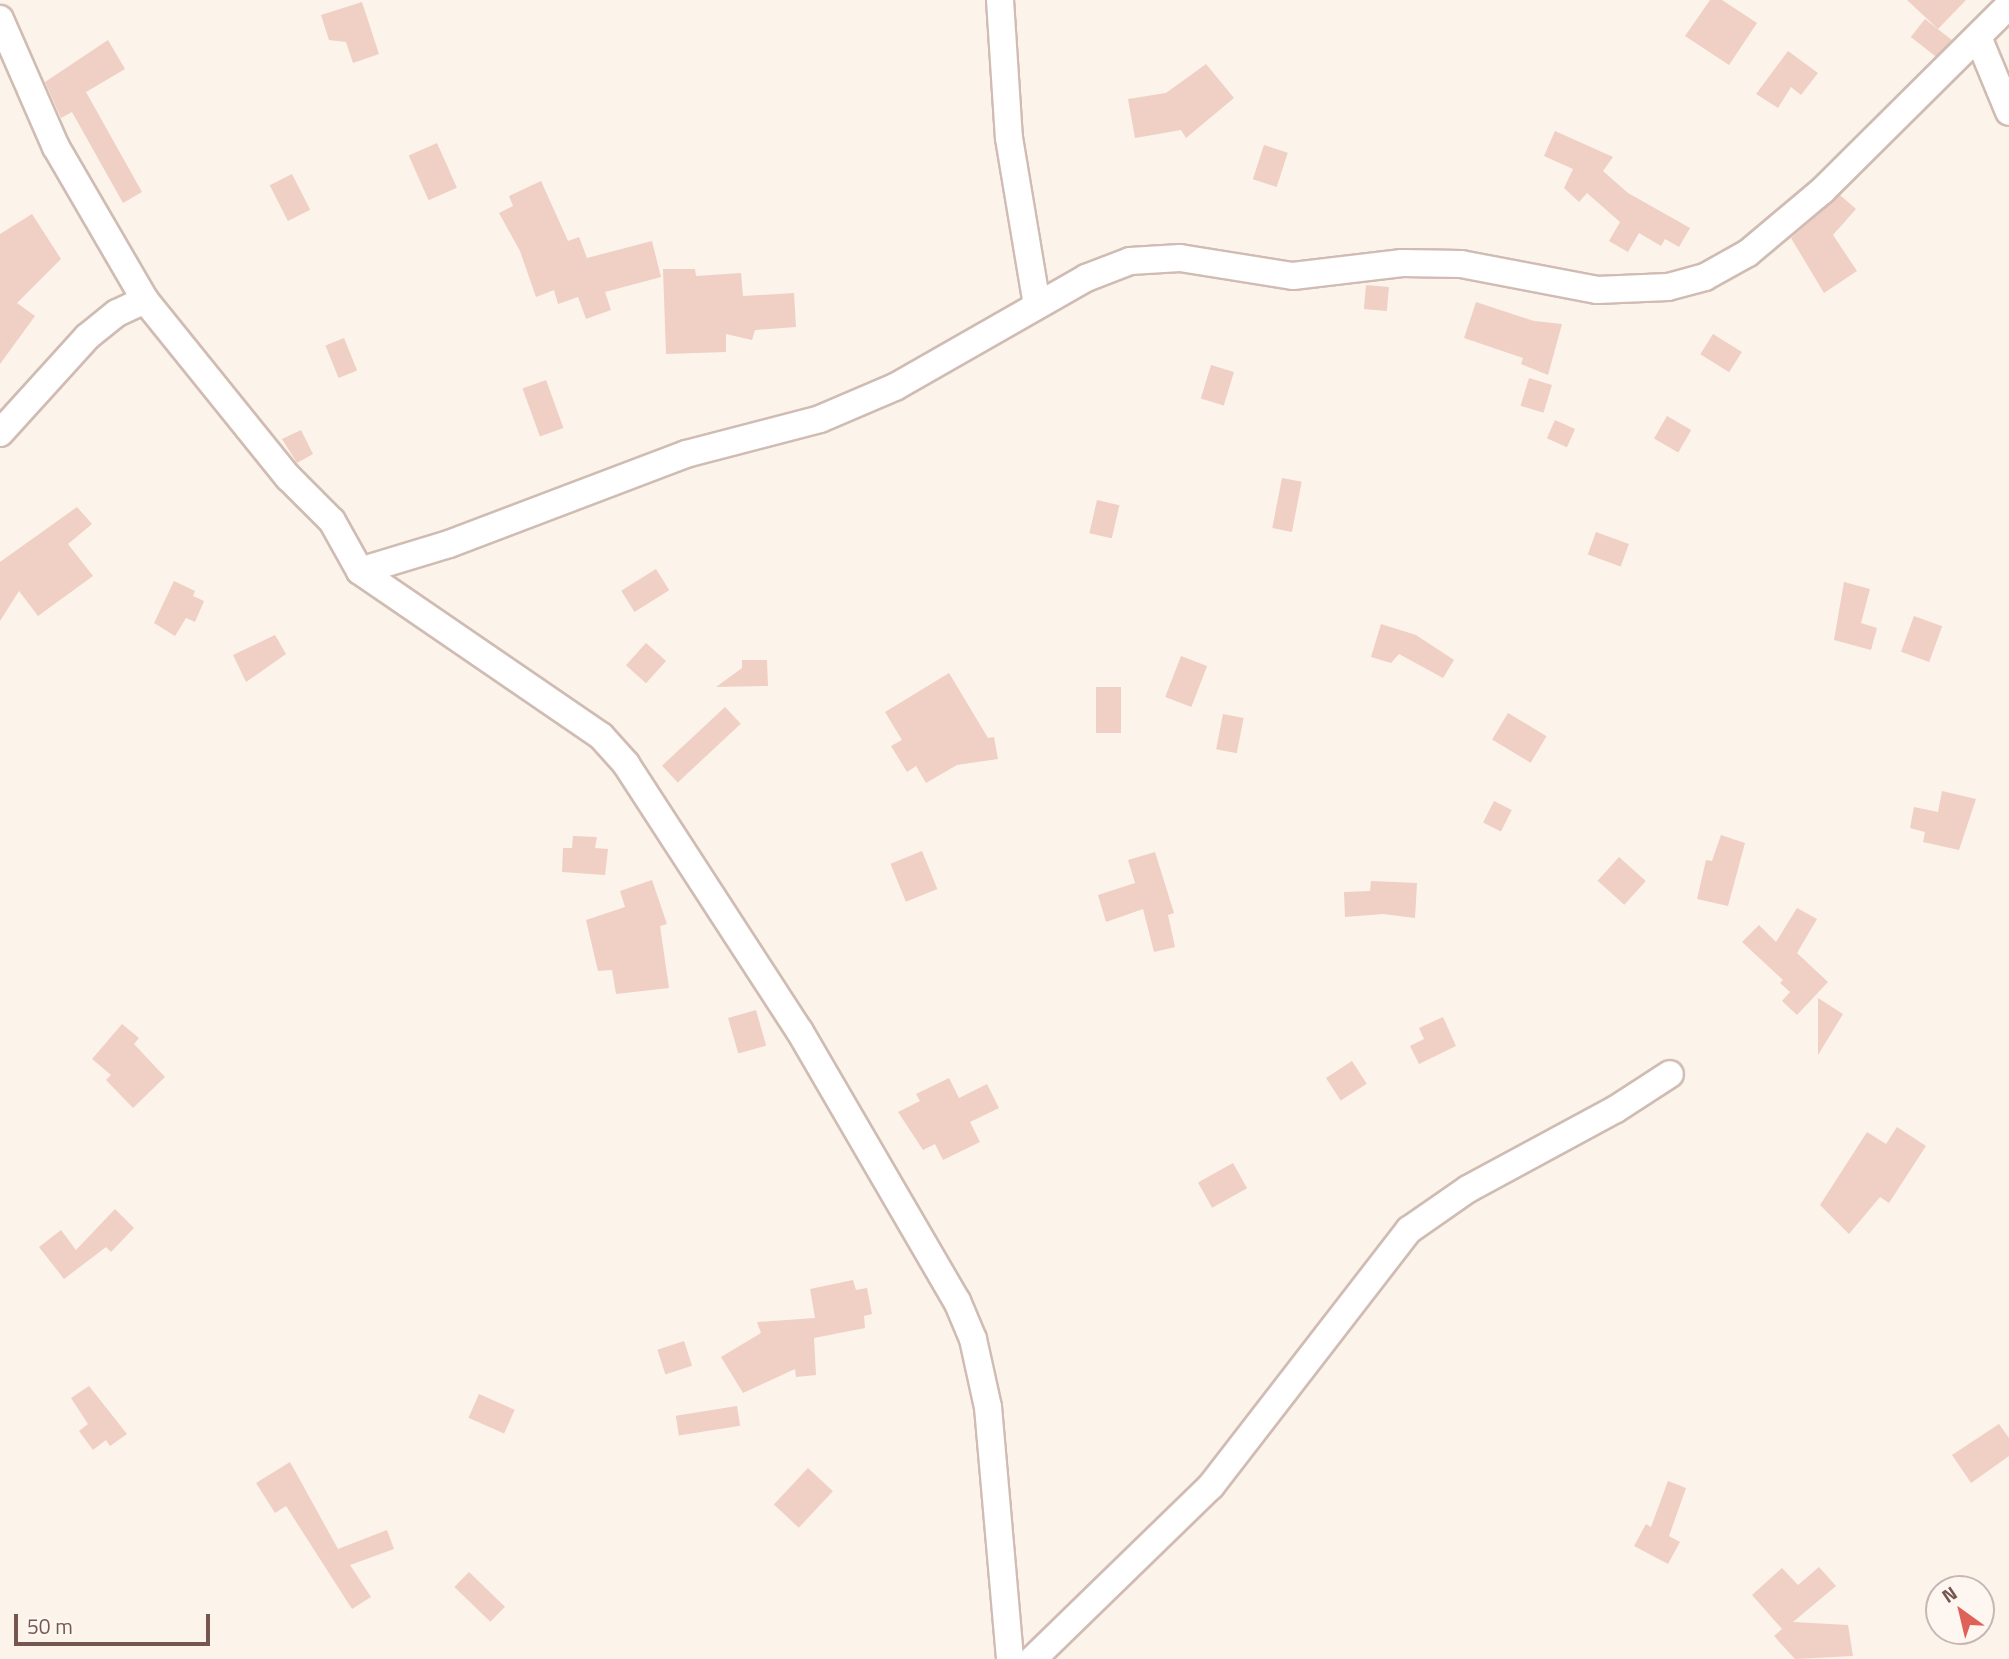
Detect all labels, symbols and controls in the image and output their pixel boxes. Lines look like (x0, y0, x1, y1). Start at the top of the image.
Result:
north arrow (1925, 1575, 1995, 1645)
text: N (1936, 1578, 1963, 1610)
scale bar (18, 1600, 214, 1644)
text: 50 m (27, 1610, 73, 1642)

